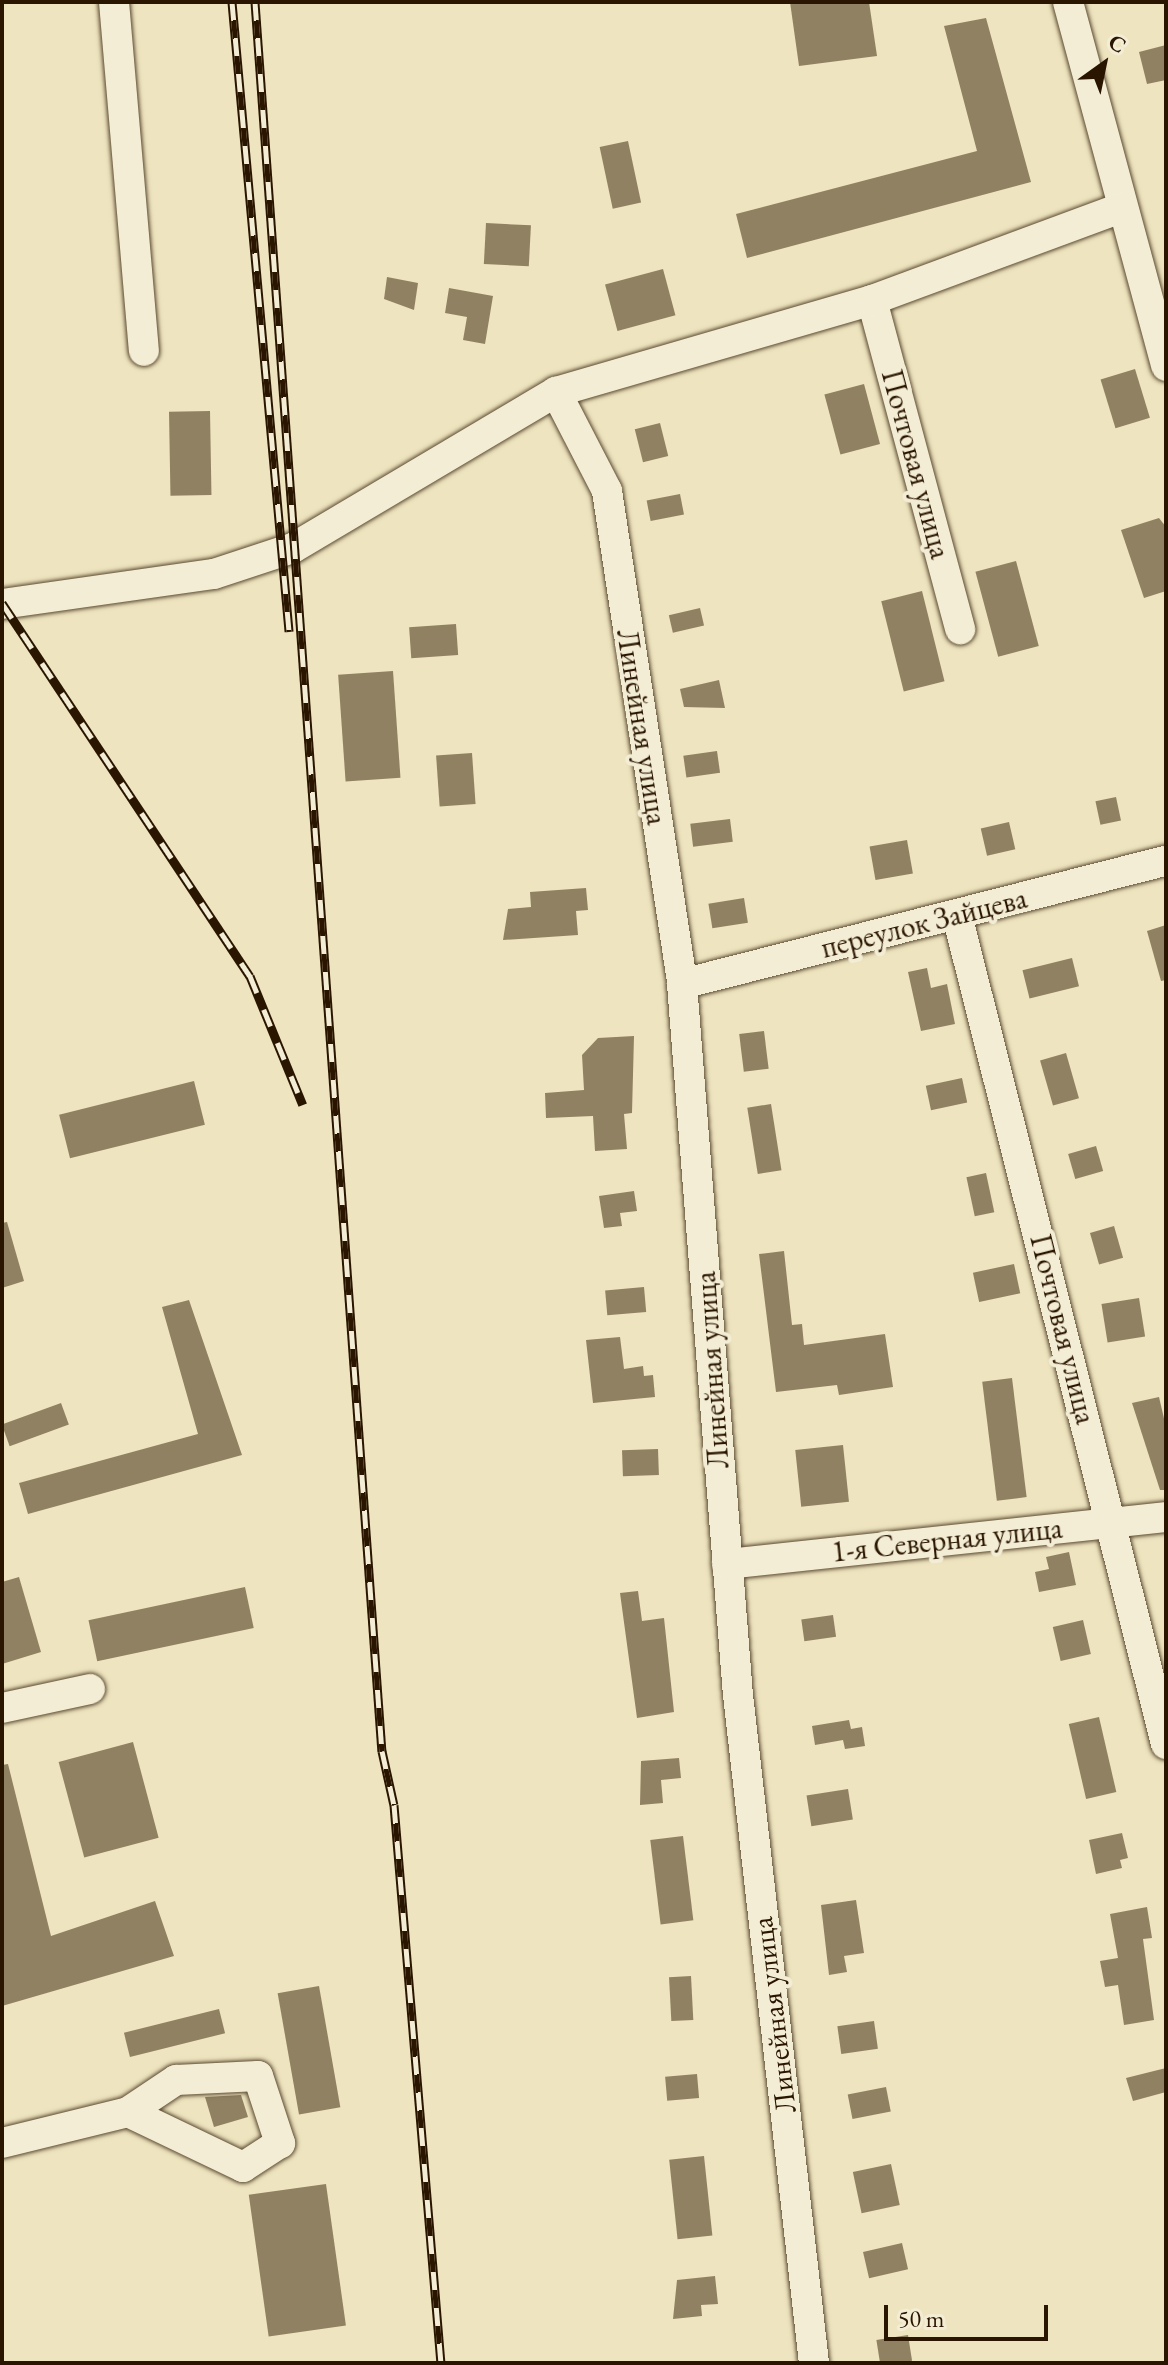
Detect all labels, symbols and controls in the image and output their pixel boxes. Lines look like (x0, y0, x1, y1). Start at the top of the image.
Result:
north arrow (1064, 24, 1144, 104)
text: С (1103, 27, 1132, 60)
street label: Почтовая улица (873, 365, 959, 563)
street label: Линейная улица (609, 627, 675, 827)
street label: переулок Зайцева (817, 880, 1031, 966)
street label: Почтовая улица (1022, 1230, 1104, 1428)
street label: Линейная улица (687, 1270, 737, 1470)
street label: 1-я Северная улица (830, 1510, 1064, 1570)
street label: Линейная улица (744, 1915, 804, 2115)
scale bar (888, 2289, 1052, 2339)
text: 50 m (898, 2303, 945, 2334)

